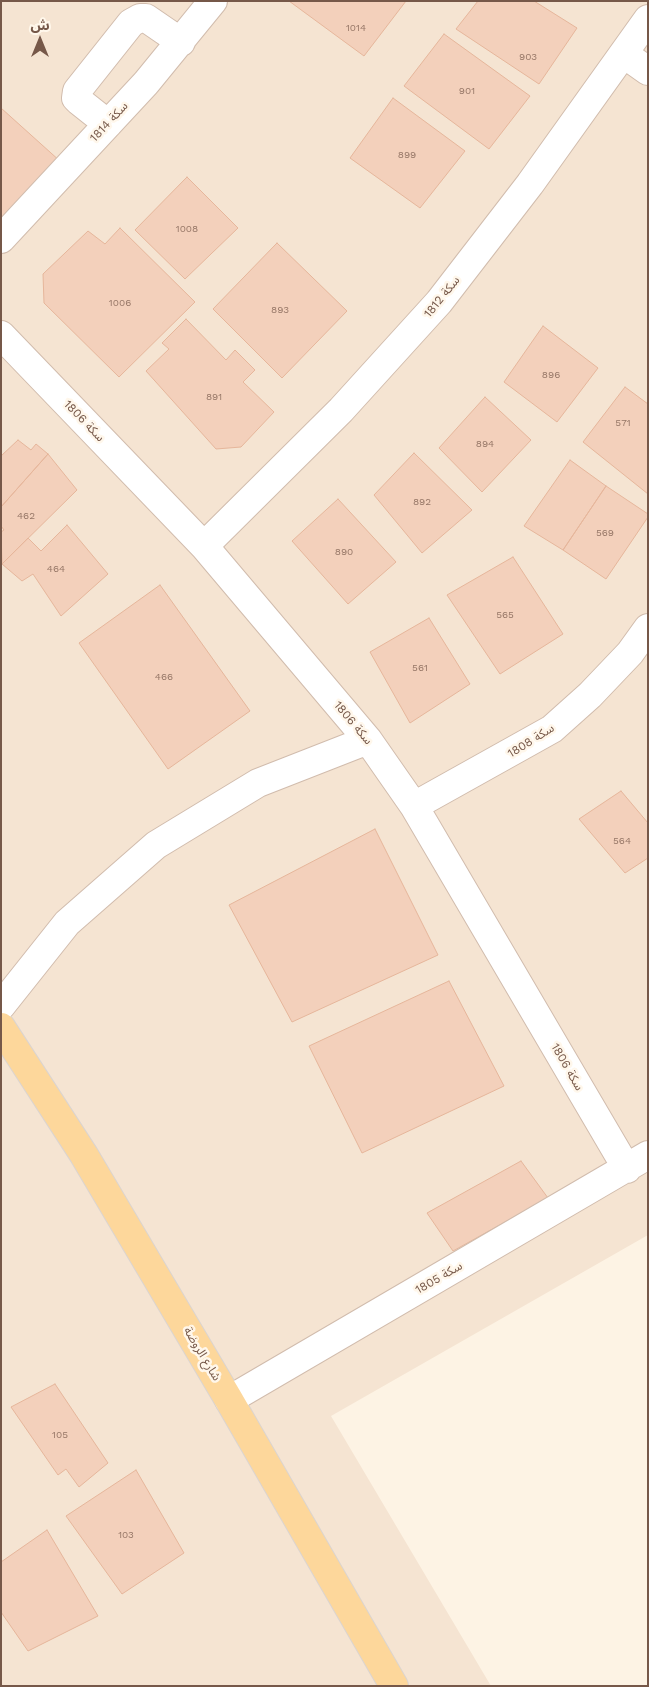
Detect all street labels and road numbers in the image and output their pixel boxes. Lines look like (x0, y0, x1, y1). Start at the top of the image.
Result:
street label: سكة 1814 (87, 99, 131, 145)
street label: سكة 1812 (421, 273, 463, 321)
street label: سكة 1806 (61, 397, 107, 445)
street label: سكة 1806 (331, 698, 375, 748)
street label: سكة 1808 (505, 721, 557, 761)
street label: سكة 1806 (548, 1041, 586, 1093)
street label: سكة 1805 (413, 1259, 465, 1297)
street label: شارع الروضة (180, 1324, 224, 1384)

